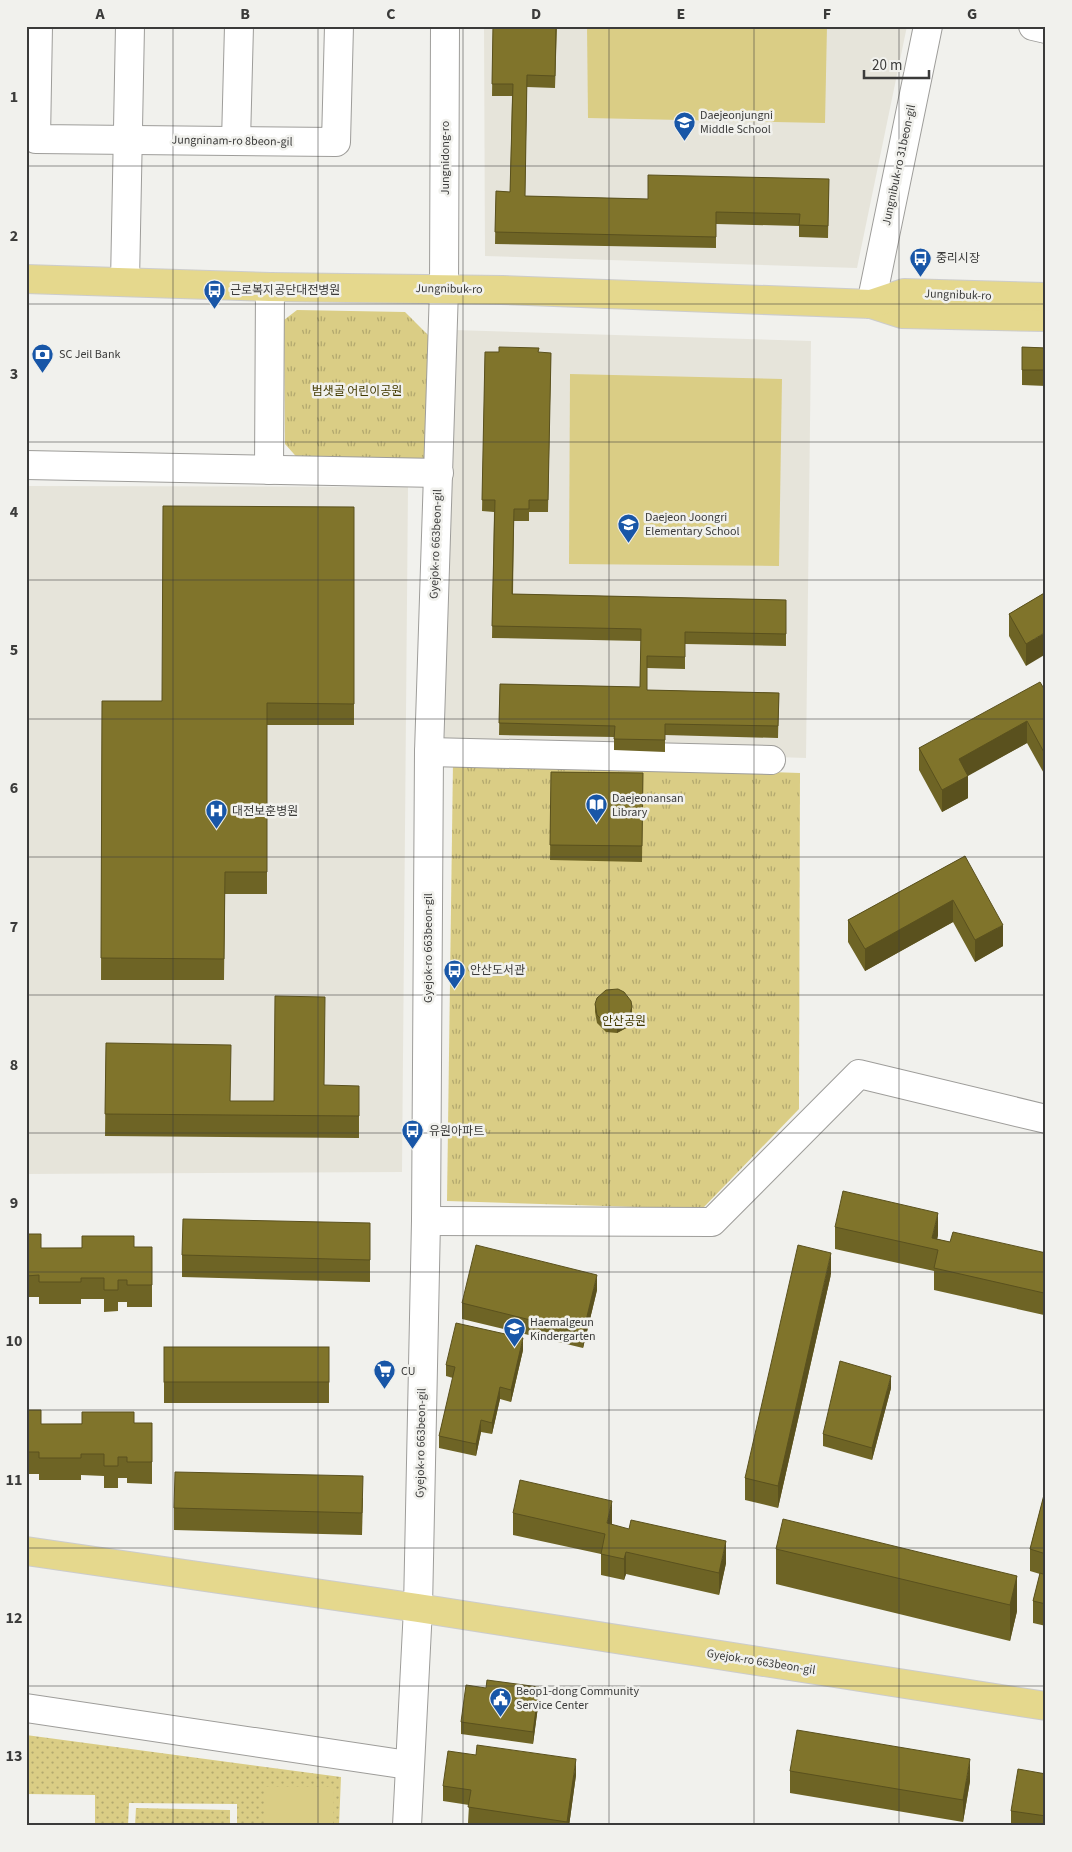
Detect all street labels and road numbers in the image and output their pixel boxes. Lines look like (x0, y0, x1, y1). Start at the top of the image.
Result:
street label: Jungnibuk-ro 31beon-gil (878, 103, 920, 227)
street label: Jungnidong-ro (437, 121, 454, 195)
street label: Jungninam-ro 8beon-gil (171, 131, 293, 151)
street label: Jungnibuk-ro (415, 280, 483, 298)
street label: Jungnibuk-ro (924, 285, 992, 305)
street label: Gyejok-ro 663beon-gil (426, 489, 446, 599)
street label: Gyejok-ro 663beon-gil (420, 893, 437, 1003)
street label: Gyejok-ro 663beon-gil (412, 1388, 430, 1498)
street label: Gyejok-ro 663beon-gil (705, 1645, 817, 1679)

